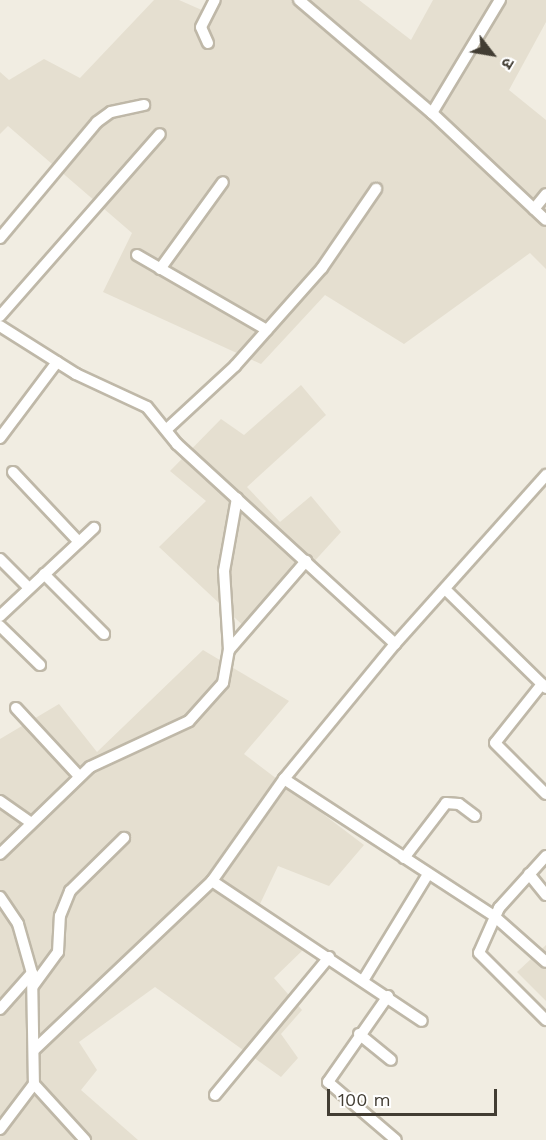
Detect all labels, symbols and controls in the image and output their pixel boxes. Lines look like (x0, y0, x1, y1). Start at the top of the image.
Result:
north arrow (462, 24, 522, 84)
text: उ (497, 55, 518, 72)
scale bar (330, 1077, 500, 1115)
text: 100 m (338, 1089, 391, 1110)

